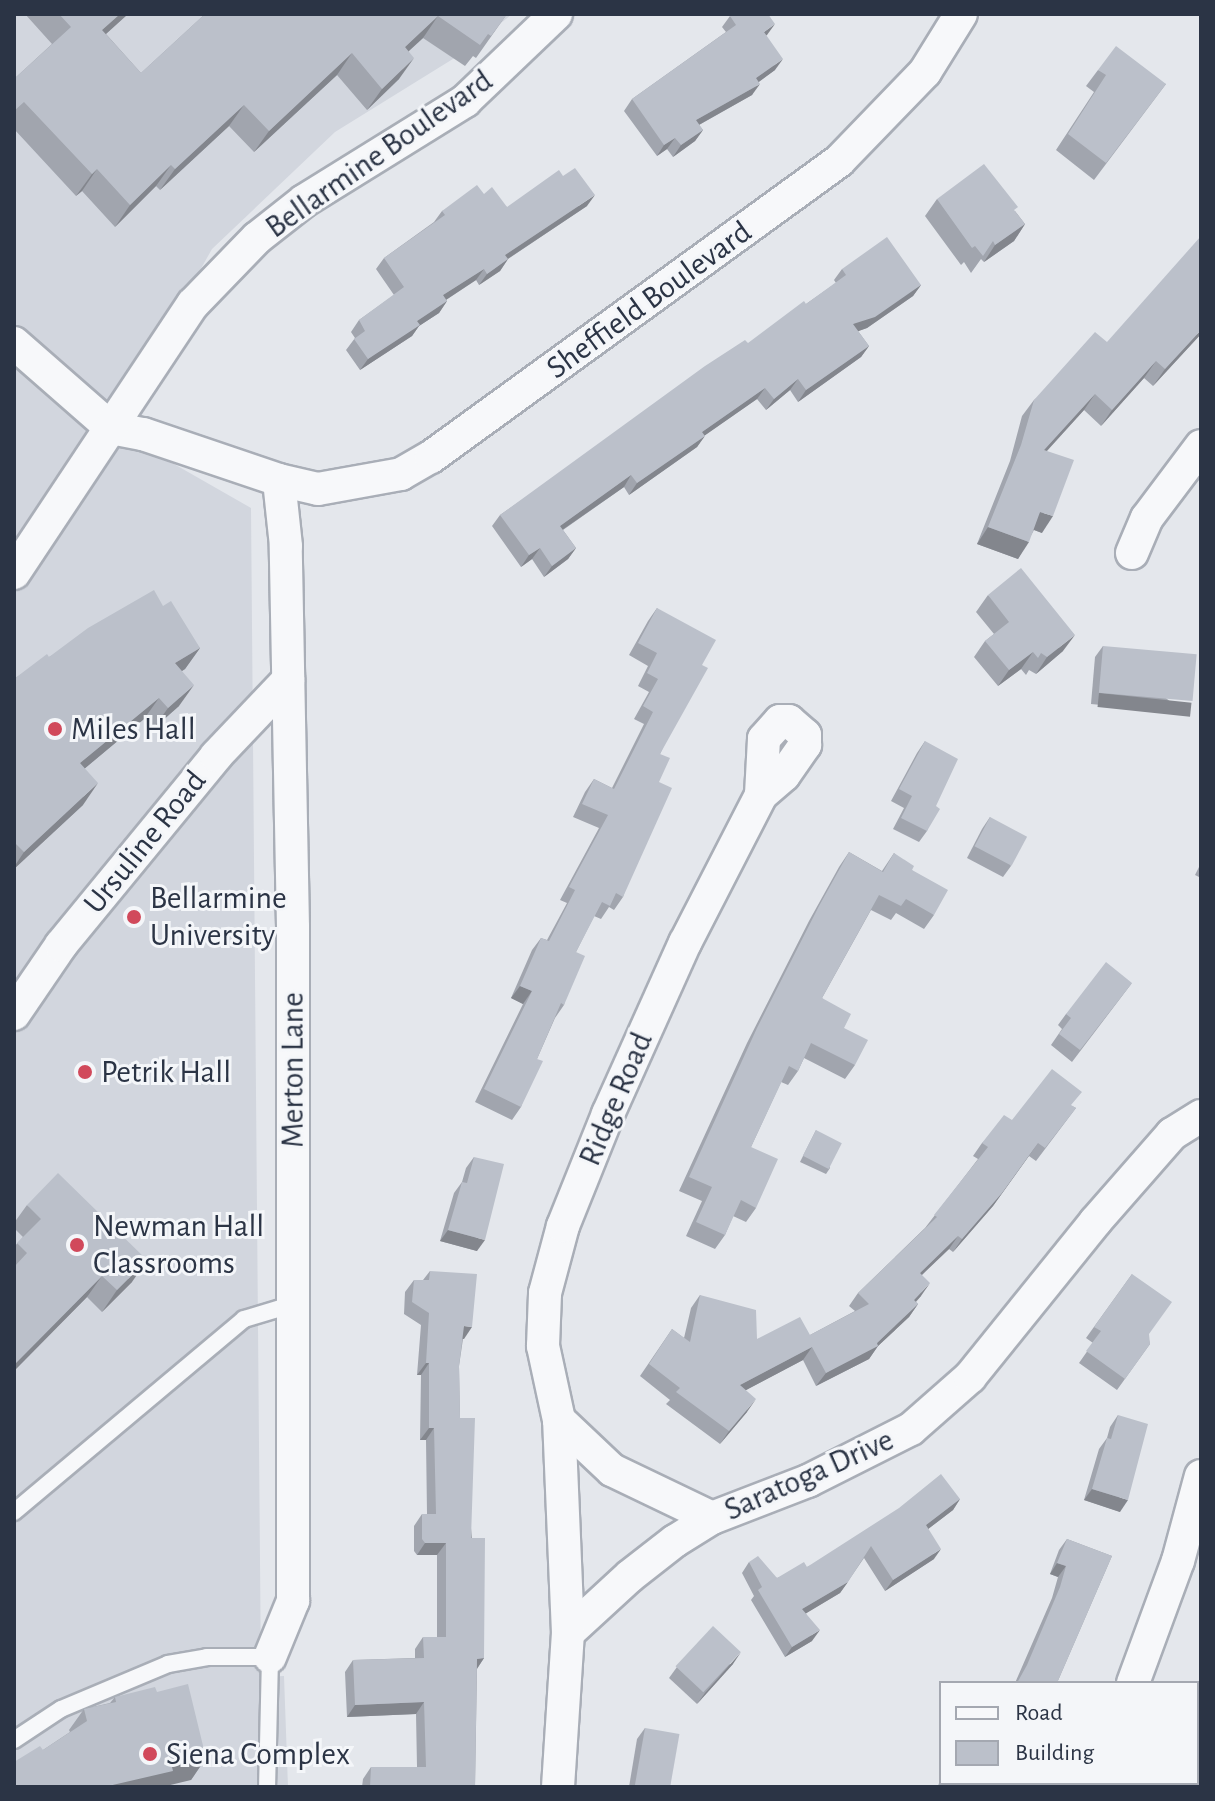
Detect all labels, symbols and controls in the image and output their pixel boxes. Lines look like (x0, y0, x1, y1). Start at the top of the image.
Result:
street label: Bellarmine Boulevard (258, 61, 500, 247)
street label: Sheffield Boulevard (539, 213, 759, 387)
place label: Miles Hall (71, 710, 196, 748)
marker: Miles Hall (46, 720, 64, 738)
street label: Ursuline Road (75, 762, 215, 922)
place label: Bellarmine University (150, 880, 287, 955)
marker: Bellarmine University (125, 908, 143, 926)
street label: Merton Lane (274, 992, 312, 1148)
street label: Ridge Road (571, 1026, 661, 1172)
place label: Petrik Hall (101, 1053, 231, 1091)
marker: Petrik Hall (76, 1063, 94, 1081)
place label: Newman Hall Classrooms (93, 1208, 264, 1283)
marker: Newman Hall Classrooms (68, 1236, 86, 1254)
street label: Saratoga Drive (719, 1421, 899, 1529)
legend (939, 1681, 1199, 1785)
text: Road (1015, 1701, 1063, 1725)
place label: Siena Complex (166, 1735, 350, 1773)
text: Building (1015, 1741, 1094, 1765)
marker: Siena Complex (141, 1745, 159, 1763)

